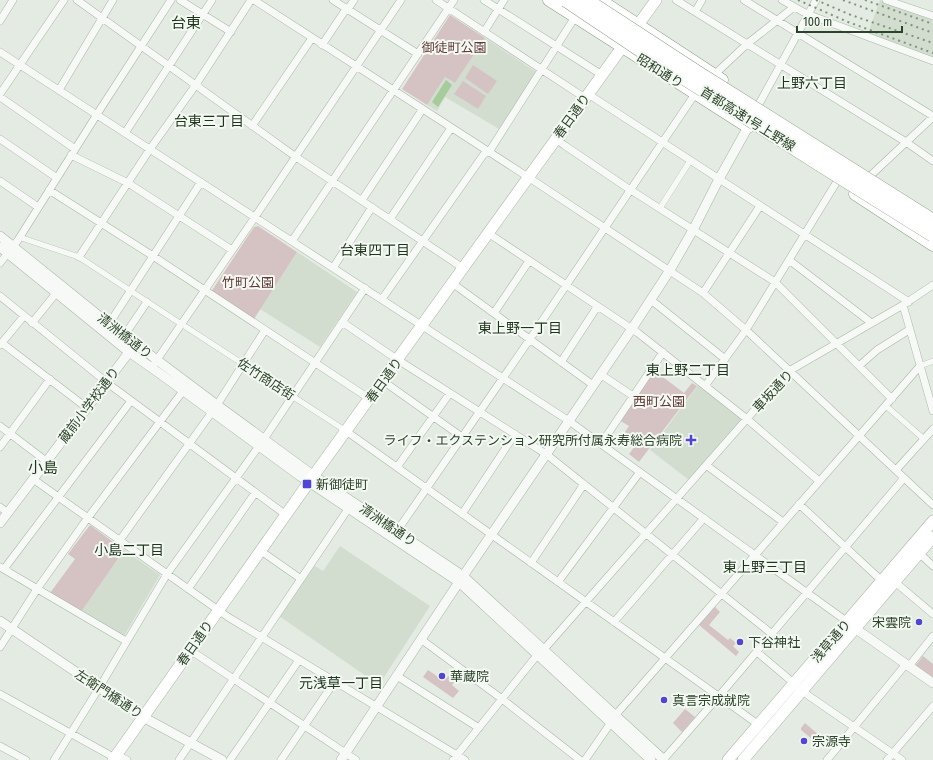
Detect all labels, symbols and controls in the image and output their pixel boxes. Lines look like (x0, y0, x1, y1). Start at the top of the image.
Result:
scale bar (797, 8, 902, 34)
district label: 台東 (171, 14, 201, 32)
text: 100 m (803, 15, 832, 29)
park label: 御徒町公園 (421, 40, 487, 55)
street label: 昭和通り (634, 51, 686, 91)
district label: 上野六丁目 (777, 75, 847, 92)
street label: 首都高速1号上野線 (698, 84, 798, 154)
street label: 春日通り (551, 91, 593, 141)
district label: 台東三丁目 (174, 113, 244, 130)
district label: 台東四丁目 (340, 242, 410, 259)
park label: 竹町公園 (222, 275, 274, 290)
street label: 清洲橋通り (95, 310, 155, 362)
district label: 東上野一丁目 (478, 320, 562, 337)
street label: 佐竹商店街 (235, 355, 297, 403)
street label: 春日通り (363, 355, 405, 405)
district label: 東上野二丁目 (646, 362, 730, 379)
street label: 蔵前小学校通り (56, 364, 122, 446)
street label: 車坂通り (750, 367, 796, 415)
park label: 西町公園 (633, 394, 685, 409)
place label: ライフ・エクステンション研究所付属永寿総合病院 (383, 433, 682, 448)
marker: ライフ・エクステンション研究所付属永寿総合病院 (685, 434, 697, 446)
district label: 小島 (28, 459, 58, 477)
place label: 新御徒町 (316, 477, 368, 492)
marker: 新御徒町 (301, 478, 313, 490)
street label: 清洲橋通り (357, 501, 419, 549)
district label: 小島二丁目 (94, 542, 164, 559)
district label: 東上野三丁目 (723, 559, 807, 576)
place label: 宋雲院 (872, 615, 911, 630)
street label: 浅草通り (808, 616, 854, 666)
street label: 春日通り (174, 617, 216, 669)
marker: 宋雲院 (914, 617, 924, 627)
place label: 下谷神社 (748, 635, 800, 650)
marker: 下谷神社 (735, 637, 745, 647)
street label: 左衛門橋通り (72, 666, 146, 722)
place label: 華蔵院 (450, 669, 489, 684)
marker: 華蔵院 (437, 671, 447, 681)
district label: 元浅草一丁目 (299, 675, 383, 692)
place label: 真言宗成就院 (672, 693, 750, 708)
marker: 真言宗成就院 (659, 695, 669, 705)
place label: 宗源寺 (812, 734, 851, 749)
marker: 宗源寺 (799, 736, 809, 746)

